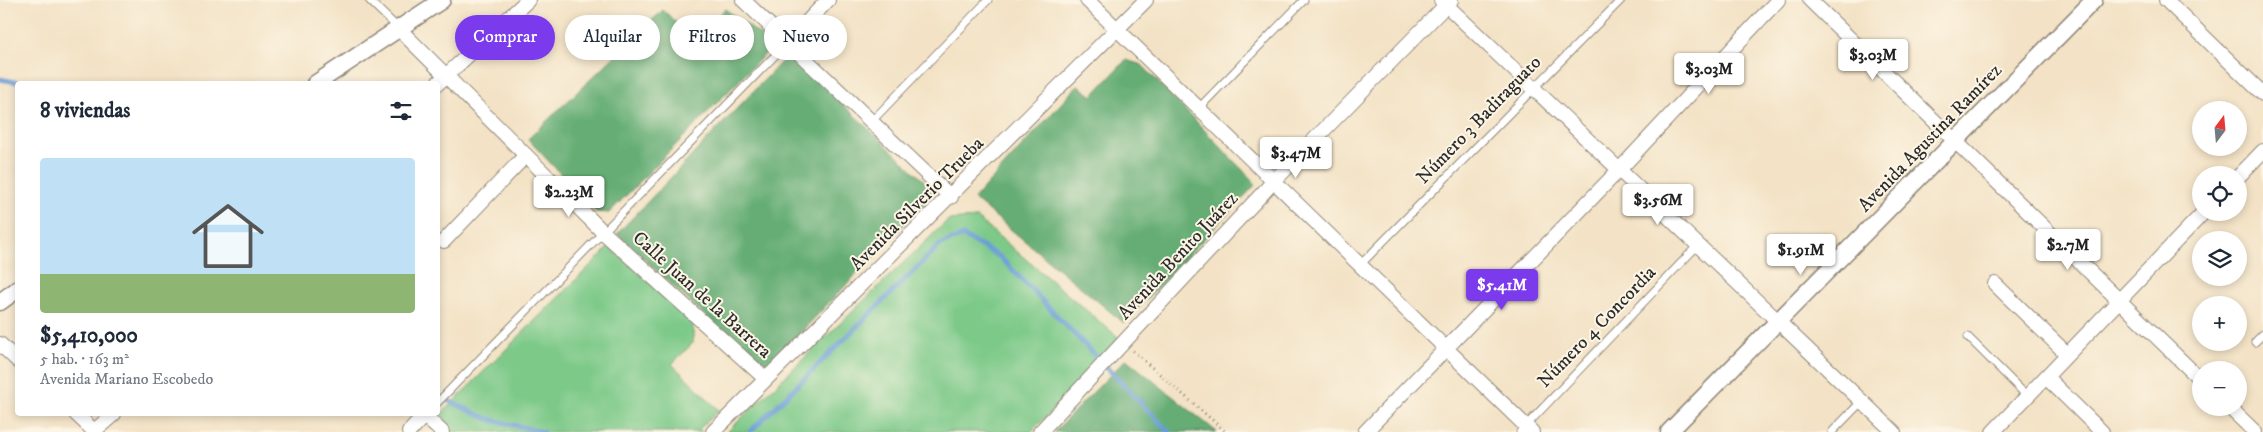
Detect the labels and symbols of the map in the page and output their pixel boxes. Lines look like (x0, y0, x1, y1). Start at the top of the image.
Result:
pin: $3.03M (1832, 38, 1914, 81)
street label: Número 3 Badiraguato (1412, 51, 1546, 189)
pin: $3.03M (1668, 52, 1750, 95)
street label: Avenida Agustina Ramírez (1853, 59, 2007, 217)
north arrow (2192, 101, 2248, 156)
street label: Avenida Silverio Trueba (845, 132, 989, 276)
pin: $3.47M (1255, 136, 1337, 179)
pin: $2.23M (528, 176, 610, 218)
pin: $3.56M (1617, 184, 1699, 226)
street label: Avenida Benito Juárez (1113, 187, 1243, 325)
street label: Calle Juan de la Barrera (628, 227, 776, 363)
pin: $2.7M (2033, 228, 2103, 271)
pin: $1.91M (1760, 234, 1842, 276)
street label: Número 4 Concordia (1533, 261, 1661, 393)
pin: $5.41M (1461, 268, 1543, 311)

